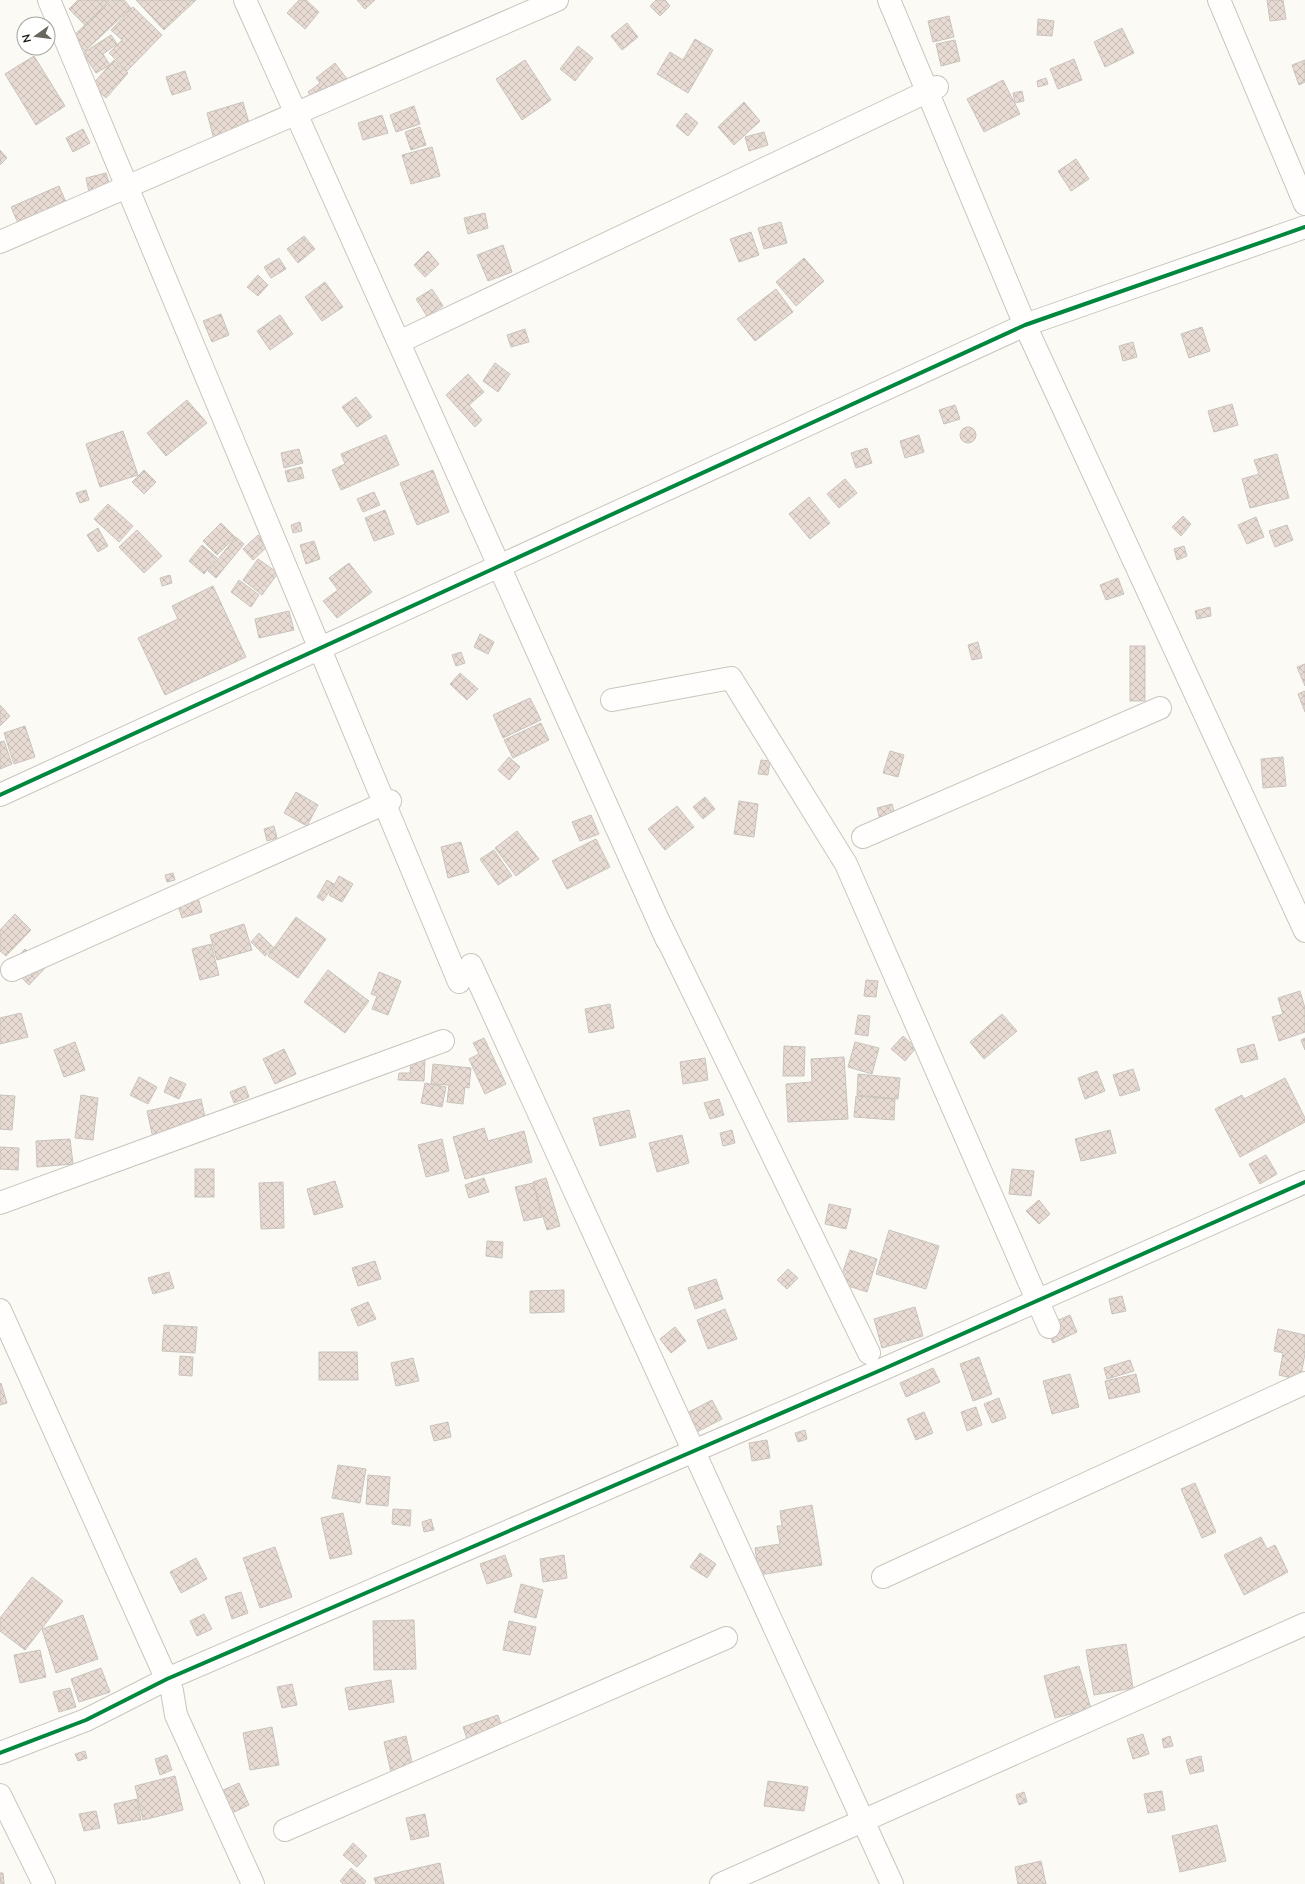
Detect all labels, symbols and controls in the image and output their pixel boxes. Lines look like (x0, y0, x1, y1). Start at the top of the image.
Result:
north arrow (16, 16, 56, 56)
text: N (19, 32, 35, 44)

